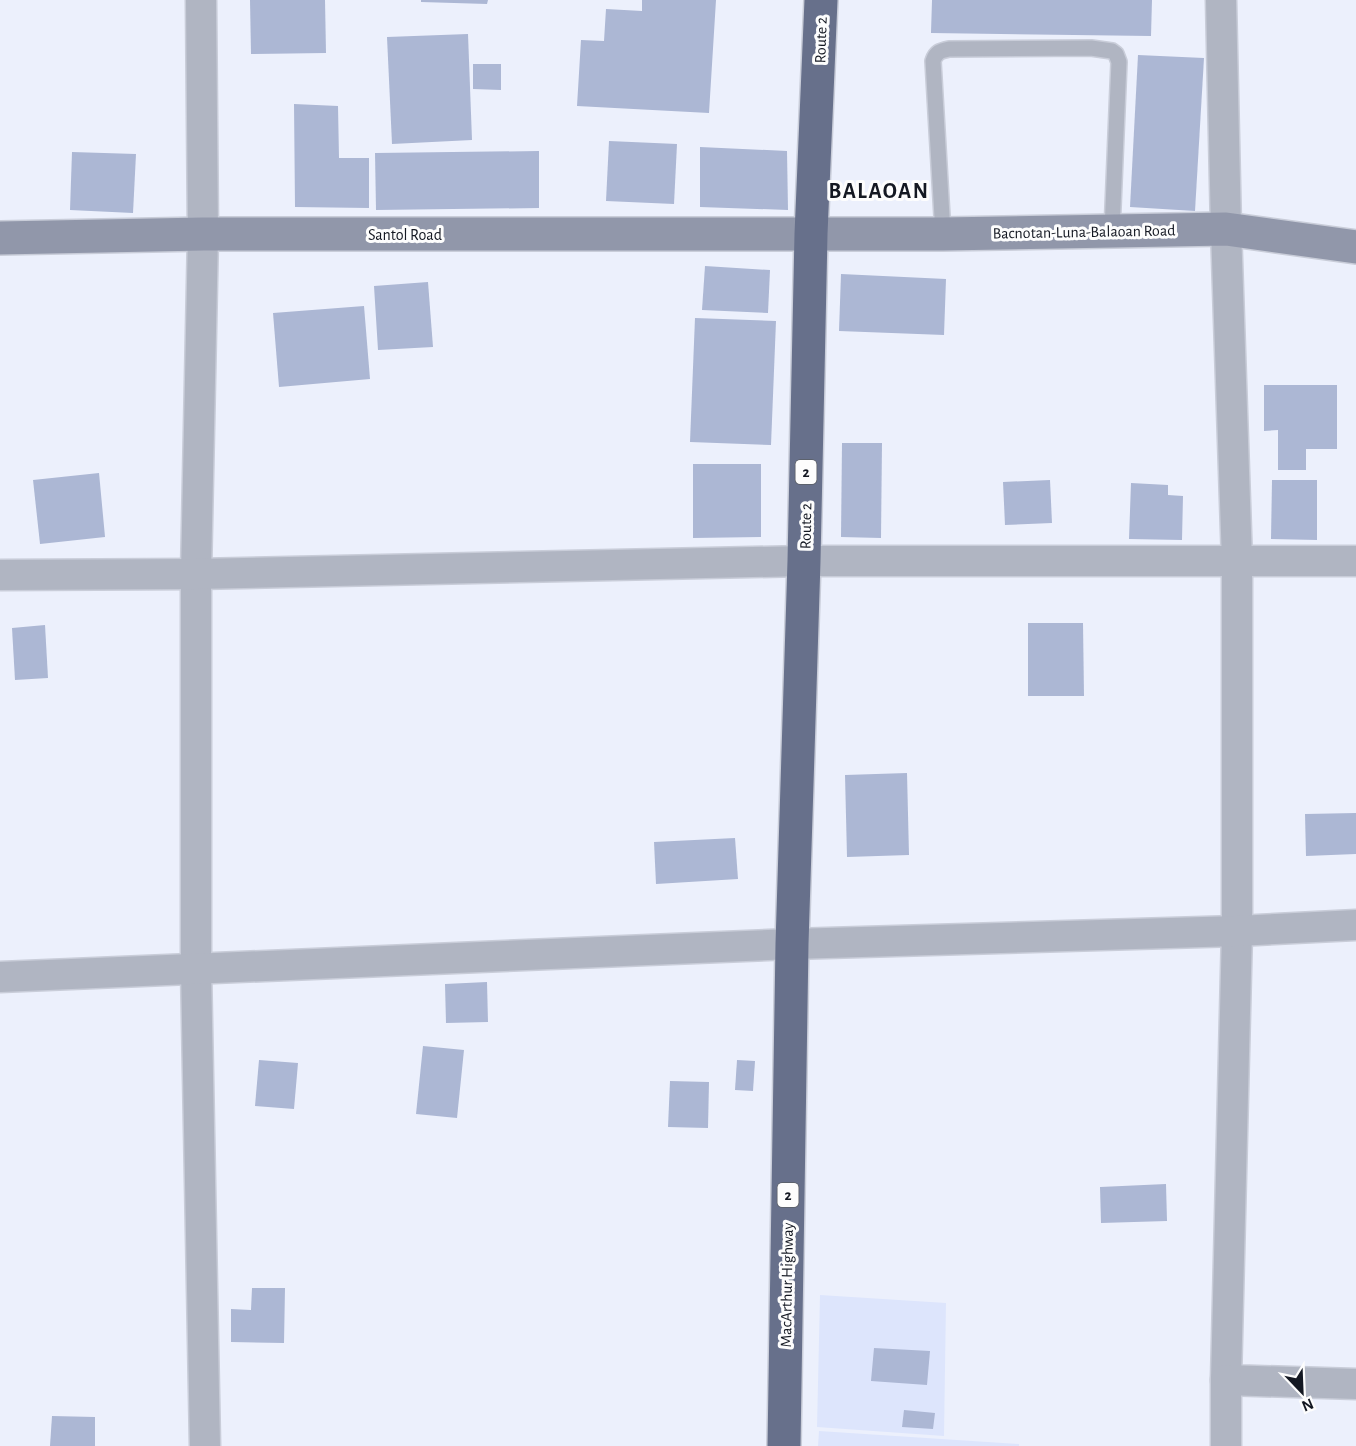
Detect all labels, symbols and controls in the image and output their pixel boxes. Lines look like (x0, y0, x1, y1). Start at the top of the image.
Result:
street label: Route 2 (812, 17, 830, 64)
district label: BALAOAN (828, 180, 930, 202)
street label: Bacnotan-Luna-Balaoan Road (992, 222, 1176, 242)
street label: Santol Road (368, 227, 442, 243)
road number: 2 (796, 460, 816, 484)
street label: Route 2 (798, 503, 814, 549)
road number: 2 (778, 1183, 798, 1207)
street label: MacArthur Highway (778, 1222, 797, 1348)
north arrow (1272, 1362, 1332, 1422)
text: N (1299, 1395, 1316, 1414)

